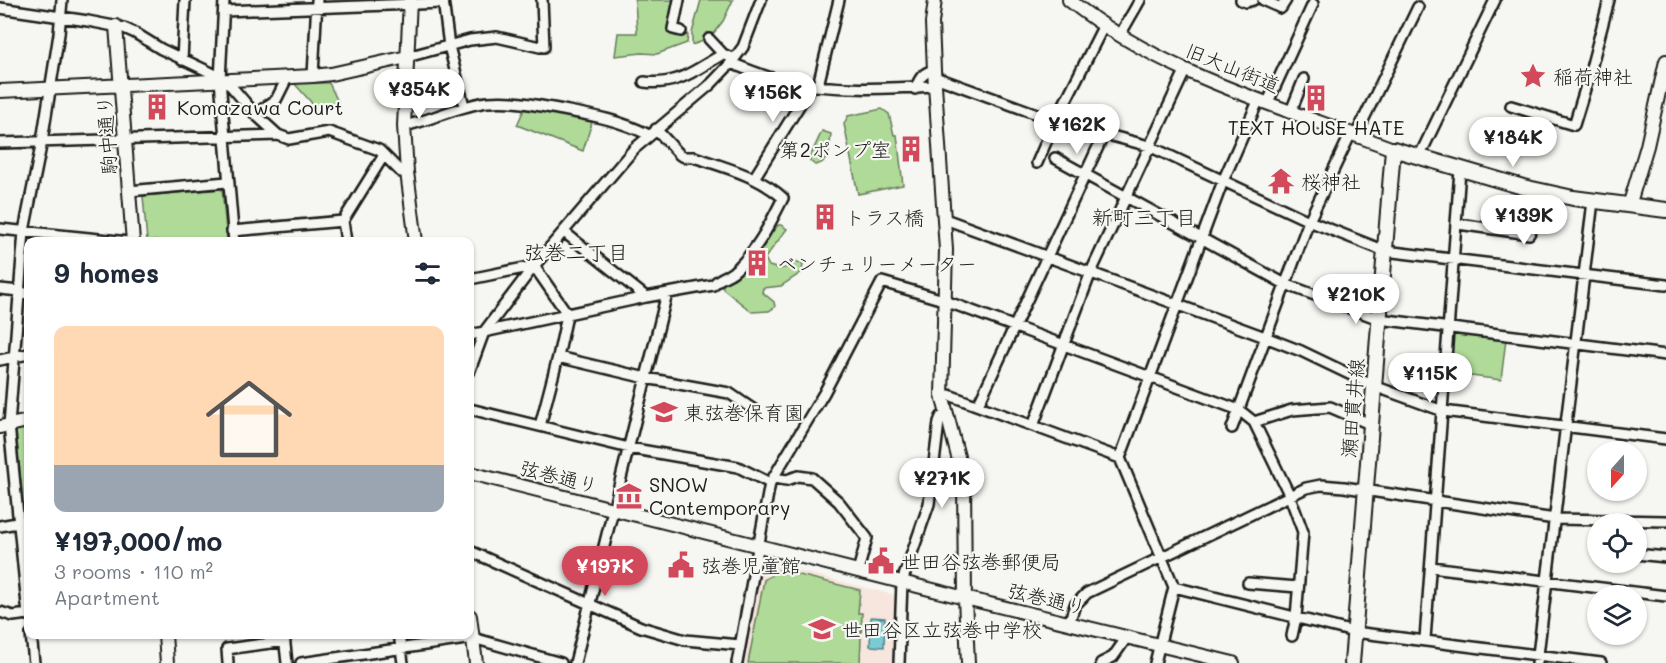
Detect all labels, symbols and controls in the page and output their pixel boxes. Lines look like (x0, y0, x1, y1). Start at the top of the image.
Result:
street label: 旧大山街道 (1182, 36, 1284, 98)
place icon: 稲荷神社 (1518, 61, 1548, 91)
place label: 稲荷神社 (1553, 63, 1633, 89)
pin: ¥354K (377, 69, 461, 120)
pin: ¥156K (731, 72, 815, 123)
text: ¥354K (388, 75, 450, 101)
text: ¥156K (744, 78, 802, 104)
building icon: TEXT HOUSE HATE (1301, 83, 1331, 113)
building icon: Komazawa Court (142, 92, 172, 122)
street label: 駒中通り (90, 94, 122, 176)
place label: Komazawa Court (177, 94, 343, 120)
pin: ¥162K (1035, 104, 1119, 155)
text: ¥162K (1048, 110, 1106, 136)
place label: TEXT HOUSE HATE (1228, 114, 1404, 140)
pin: ¥184K (1471, 117, 1555, 168)
text: ¥184K (1483, 123, 1543, 149)
building icon: 第2ポンプ室 (896, 134, 926, 164)
place label: 第2ポンプ室 (780, 136, 891, 162)
temple icon: 桜神社 (1266, 166, 1296, 196)
place label: 桜神社 (1301, 168, 1361, 194)
pin: ¥139K (1482, 195, 1566, 246)
text: ¥139K (1494, 201, 1554, 227)
building icon: トラス橋 (810, 202, 840, 232)
district label: 新町三丁目 (1092, 203, 1197, 230)
place label: トラス橋 (845, 204, 924, 230)
district label: 弦巻二丁目 (524, 238, 629, 265)
building icon: ベンチュリーメーター (742, 248, 772, 278)
place label: ベンチュリーメーター (777, 250, 977, 276)
text: 9 homes (54, 256, 159, 290)
icon: filters (411, 257, 444, 290)
pin: ¥210K (1314, 274, 1398, 325)
text: ¥210K (1326, 280, 1386, 306)
pin: ¥115K (1388, 353, 1472, 404)
street label: 瀬田貫井線 (1335, 357, 1369, 459)
text: ¥115K (1402, 359, 1458, 385)
icon: home (195, 365, 303, 473)
school or university icon: 東弦巻保育園 (649, 397, 679, 427)
place label: 東弦巻保育園 (684, 399, 804, 425)
north arrow (1587, 441, 1647, 501)
map controls (1587, 441, 1647, 645)
street label: 弦巻通り (517, 454, 601, 498)
pin: ¥271K (900, 458, 984, 509)
text: ¥271K (913, 464, 971, 490)
place label: SNOW Contemporary (649, 471, 791, 520)
museum icon: SNOW Contemporary (614, 481, 644, 511)
button: locate (1587, 513, 1647, 573)
text: ¥197,000/mo (54, 524, 222, 558)
pin: ¥197K (563, 546, 647, 597)
public building icon: 世田谷弦巻郵便局 (866, 546, 896, 576)
place label: 世田谷弦巻郵便局 (901, 548, 1061, 574)
public building icon: 弦巻児童館 (666, 550, 696, 580)
text: ¥197K (576, 552, 634, 578)
place label: 弦巻児童館 (701, 552, 801, 578)
text: 3 rooms · 110 m² (54, 558, 213, 584)
street label: 弦巻通り (1005, 576, 1089, 620)
text: Apartment (54, 584, 160, 610)
button: layers (1587, 585, 1647, 645)
school or university icon: 世田谷区立弦巻中学校 (807, 614, 837, 644)
place label: 世田谷区立弦巻中学校 (842, 616, 1042, 642)

